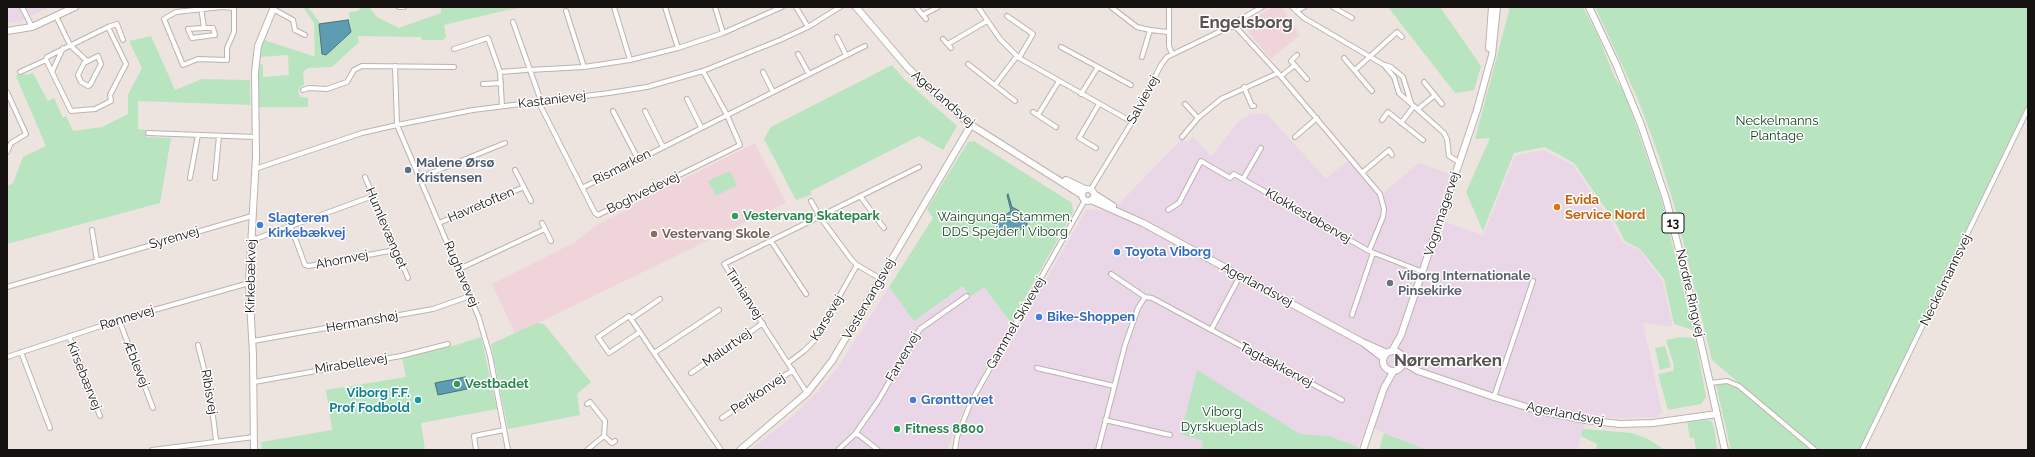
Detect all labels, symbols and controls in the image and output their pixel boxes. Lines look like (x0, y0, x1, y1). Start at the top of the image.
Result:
district label: Engelsborg (1199, 13, 1293, 33)
street label: Agerlandsvej (908, 67, 978, 131)
street label: Salvievej (1124, 73, 1162, 127)
street label: Kastanievej (517, 88, 587, 112)
park label: Neckelmanns Plantage (1736, 113, 1818, 144)
street label: Rismarken (590, 146, 654, 188)
place label: Malene Ørsø Kristensen (416, 155, 494, 186)
marker: Malene Ørsø Kristensen (403, 165, 413, 175)
street label: Boghvedevej (604, 169, 682, 217)
street label: Vognmagervej (1421, 170, 1463, 258)
street label: Havretoften (445, 184, 517, 226)
street label: Humlevænget (362, 185, 410, 271)
street label: Klokkestøbervej (1262, 185, 1354, 247)
place label: Evida Service Nord (1565, 192, 1645, 223)
marker: Evida Service Nord (1552, 202, 1562, 212)
place label: Vestervang Skatepark (743, 208, 880, 224)
park label: Waingunga-Stammen, DDS Spejder i Viborg (937, 209, 1073, 240)
place label: Slagteren Kirkebækvej (268, 210, 346, 241)
marker: Vestervang Skatepark (730, 211, 740, 221)
road number: 13 (1662, 213, 1684, 233)
marker: Slagteren Kirkebækvej (255, 220, 265, 230)
street label: Syrenvej (147, 223, 201, 253)
place label: Vestervang Skole (662, 226, 770, 242)
marker: Vestervang Skole (649, 229, 659, 239)
street label: Neckelmannsvej (1917, 232, 1975, 328)
street label: Kirkebækvej (243, 239, 259, 313)
street label: Rughavevej (440, 239, 482, 309)
place label: Toyota Viborg (1125, 244, 1211, 260)
street label: Ahornvej (314, 247, 370, 273)
marker: Toyota Viborg (1112, 247, 1122, 257)
street label: Nordre Ringvej (1672, 248, 1708, 338)
street label: Vestervangsvej (839, 256, 899, 342)
street label: Agerlandsvej (1219, 260, 1295, 310)
street label: Timianvej (722, 266, 766, 322)
place label: Viborg Internationale Pinsekirke (1398, 268, 1530, 299)
street label: Gammel Skivevej (983, 274, 1049, 372)
marker: Viborg Internationale Pinsekirke (1385, 278, 1395, 288)
street label: Karsevej (807, 292, 847, 344)
street label: Rønnevej (98, 302, 156, 334)
street label: Hermanshøj (325, 308, 399, 336)
place label: Bike-Shoppen (1047, 309, 1135, 325)
marker: Bike-Shoppen (1034, 312, 1044, 322)
street label: Malurtvej (700, 326, 754, 370)
street label: Farvervej (883, 329, 923, 385)
street label: Æblevej (120, 338, 152, 390)
street label: Tagtækkervej (1237, 339, 1315, 391)
street label: Kirsebærvej (63, 340, 105, 412)
street label: Mirabellevej (314, 351, 388, 377)
district label: Nørremarken (1394, 351, 1502, 371)
street label: Ribisvej (197, 368, 221, 416)
street label: Perikonvej (728, 370, 788, 418)
place label: Vestbadet (465, 376, 529, 392)
marker: Vestbadet (452, 379, 462, 389)
place label: Viborg F.F. Prof Fodbold (329, 385, 410, 416)
place label: Grønttorvet (921, 392, 993, 408)
marker: Viborg F.F. Prof Fodbold (413, 395, 423, 405)
marker: Grønttorvet (908, 395, 918, 405)
street label: Agerlandsvej (1525, 399, 1605, 429)
park label: Viborg Dyrskueplads (1181, 404, 1263, 435)
place label: Fitness 8800 (905, 421, 984, 437)
marker: Fitness 8800 (892, 424, 902, 434)

